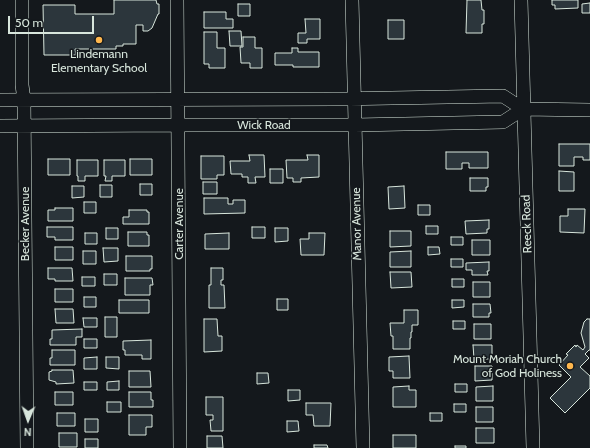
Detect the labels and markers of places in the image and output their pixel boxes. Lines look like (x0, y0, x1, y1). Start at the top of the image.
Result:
marker: Lindemann Elementary School (94, 35, 104, 45)
place label: Lindemann Elementary School (51, 47, 147, 75)
place label: Mount Moriah Church of God Holiness (453, 352, 562, 380)
marker: Mount Moriah Church of God Holiness (565, 361, 575, 371)

